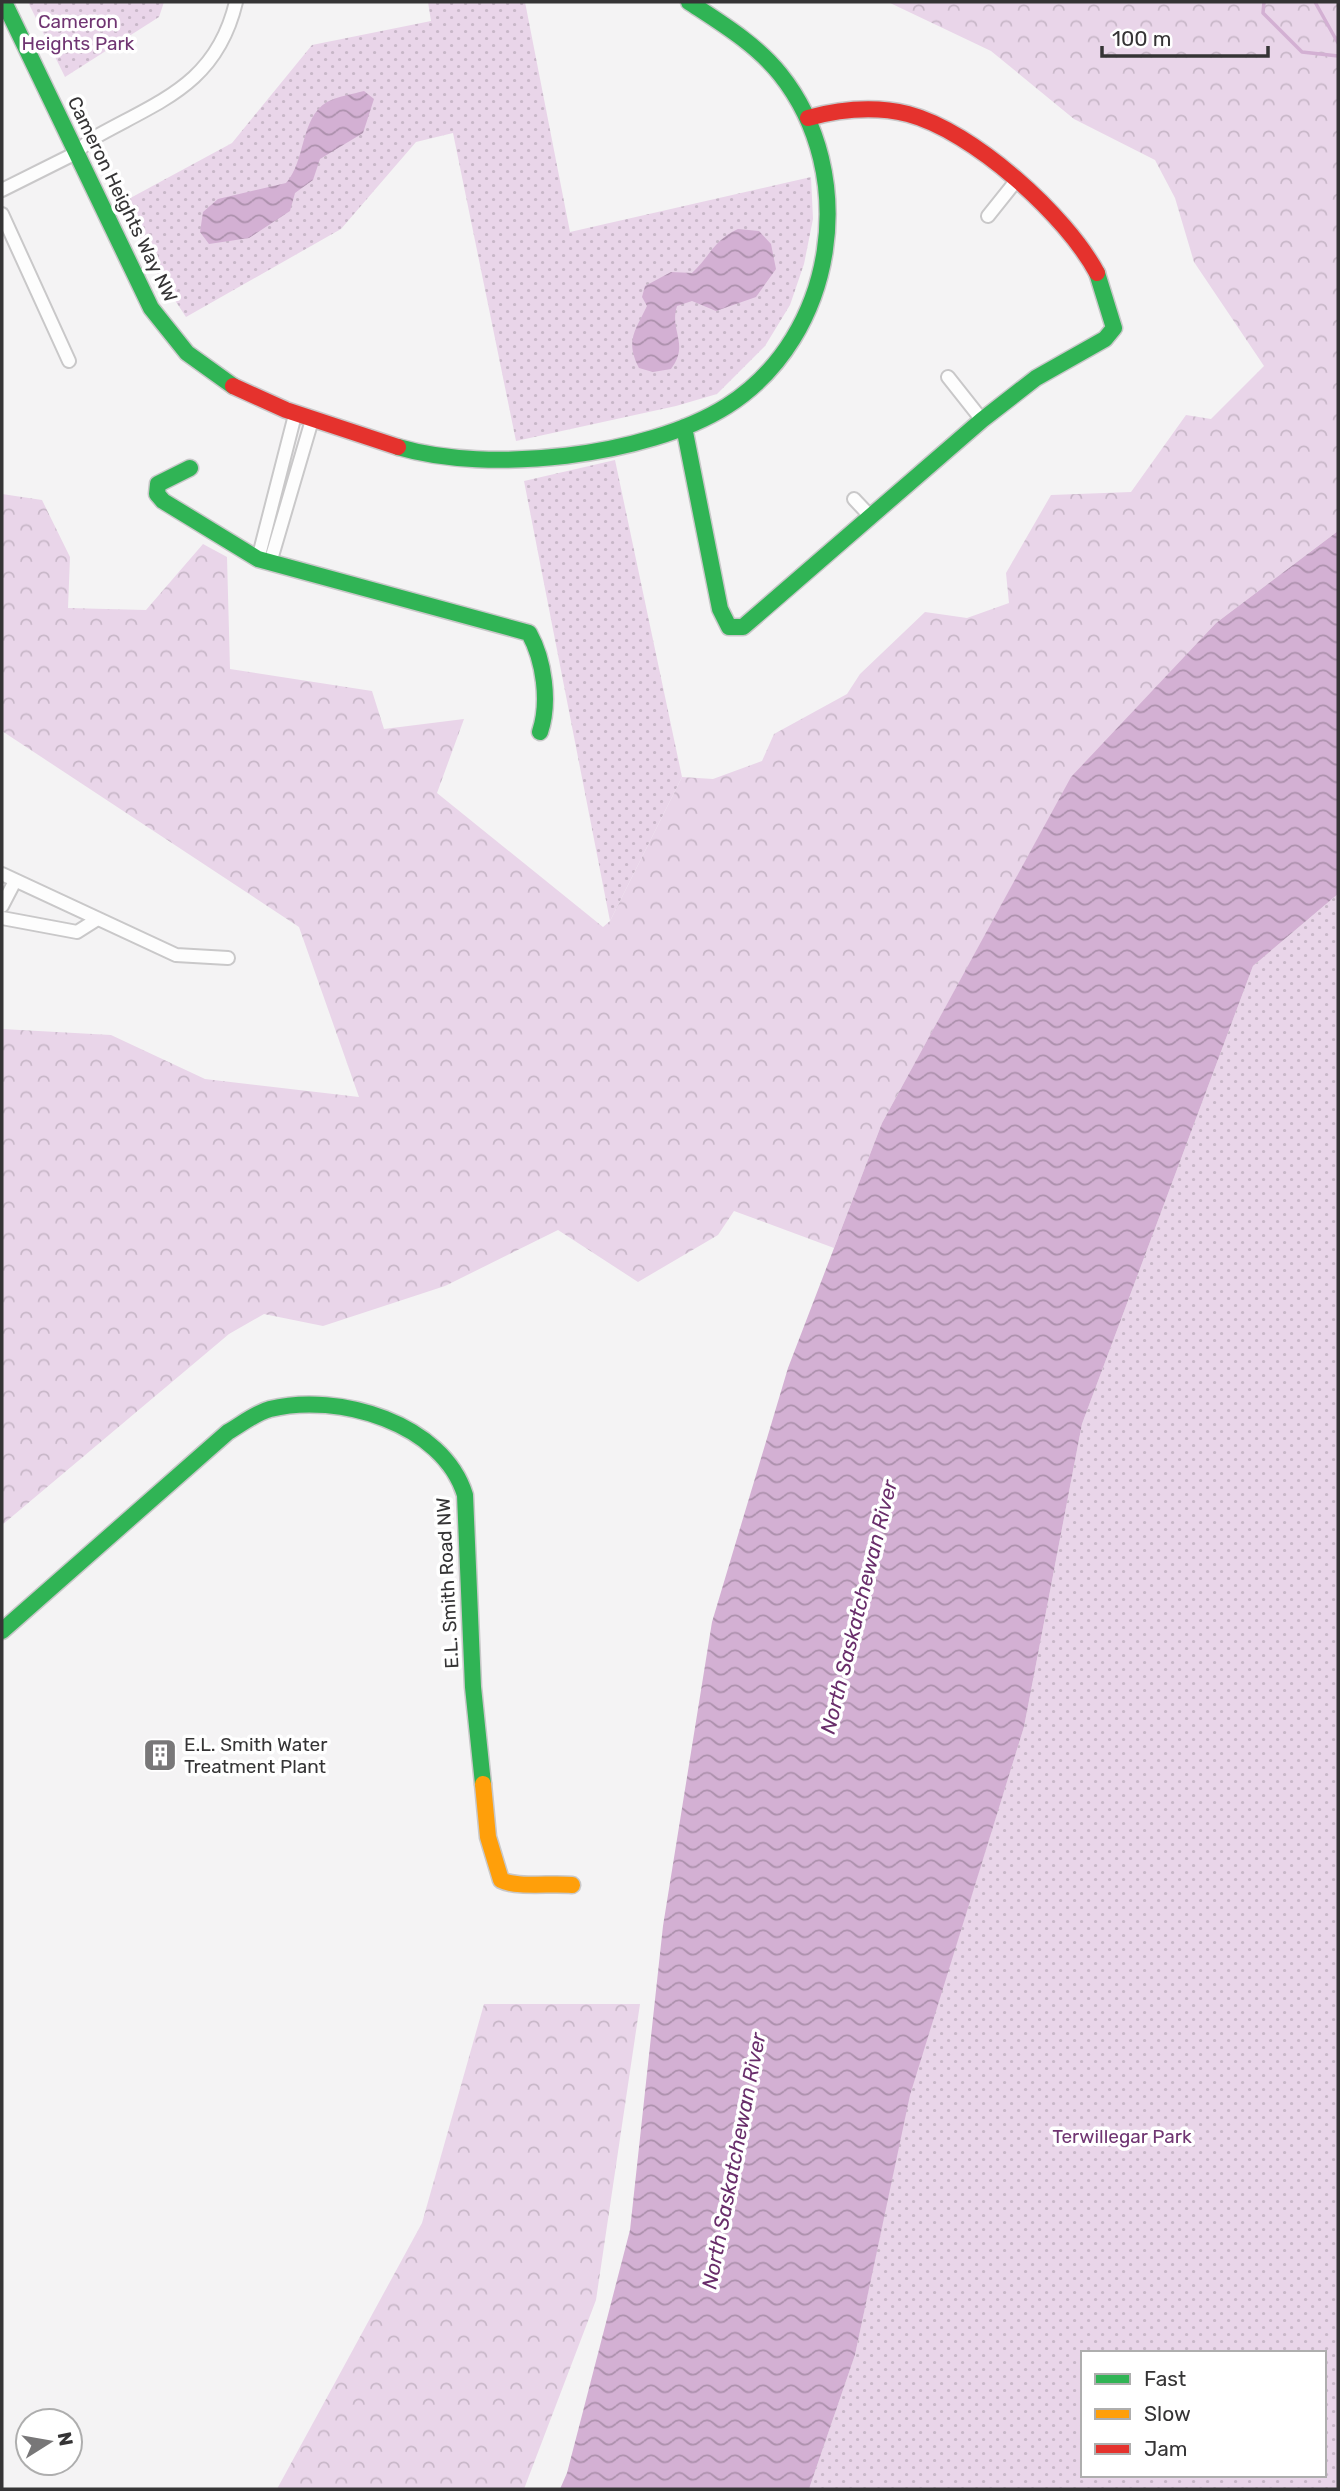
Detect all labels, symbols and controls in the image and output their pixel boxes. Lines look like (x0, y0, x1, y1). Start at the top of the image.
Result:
park label: Cameron Heights Park (22, 10, 135, 55)
scale bar (1102, 14, 1268, 58)
text: 100 m (1112, 26, 1171, 51)
street label: Cameron Heights Way NW (63, 93, 182, 306)
water label: North Saskatchewan River (815, 1476, 902, 1736)
street label: E.L. Smith Road NW (432, 1497, 463, 1669)
place label: E.L. Smith Water Treatment Plant (184, 1733, 328, 1778)
building icon: E.L. Smith Water Treatment Plant (141, 1736, 179, 1774)
water label: North Saskatchewan River (696, 2030, 771, 2291)
park label: Terwillegar Park (1052, 2125, 1192, 2148)
legend (1081, 2351, 1326, 2477)
text: Fast (1144, 2366, 1186, 2391)
text: Slow (1144, 2401, 1191, 2426)
north arrow (14, 2407, 84, 2477)
text: N (53, 2430, 78, 2448)
text: Jam (1144, 2436, 1188, 2461)

